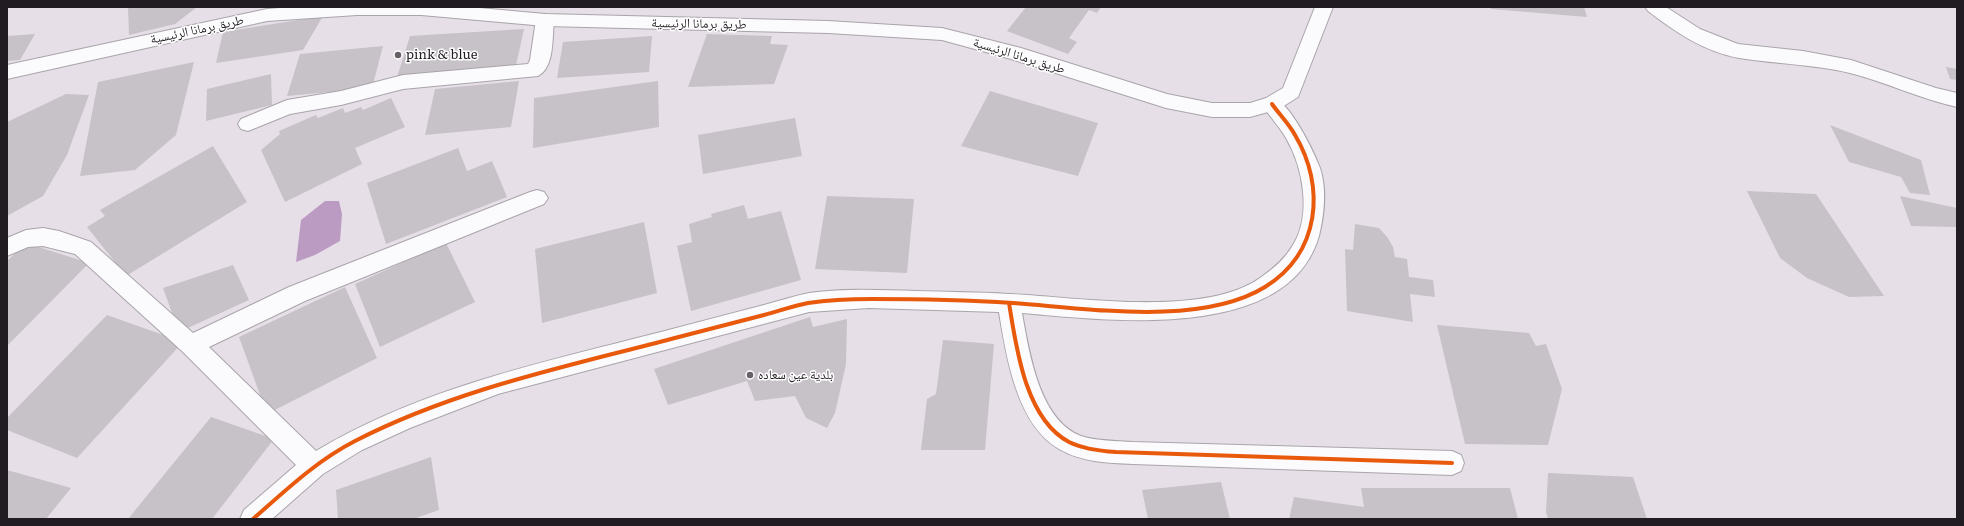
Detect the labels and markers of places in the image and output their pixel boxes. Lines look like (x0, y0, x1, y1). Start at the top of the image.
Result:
place label: pink & blue (406, 47, 477, 63)
marker: pink & blue (393, 50, 403, 60)
place label: بلدية عين سعاده (758, 367, 833, 383)
marker: بلدية عين سعاده (745, 370, 755, 380)

